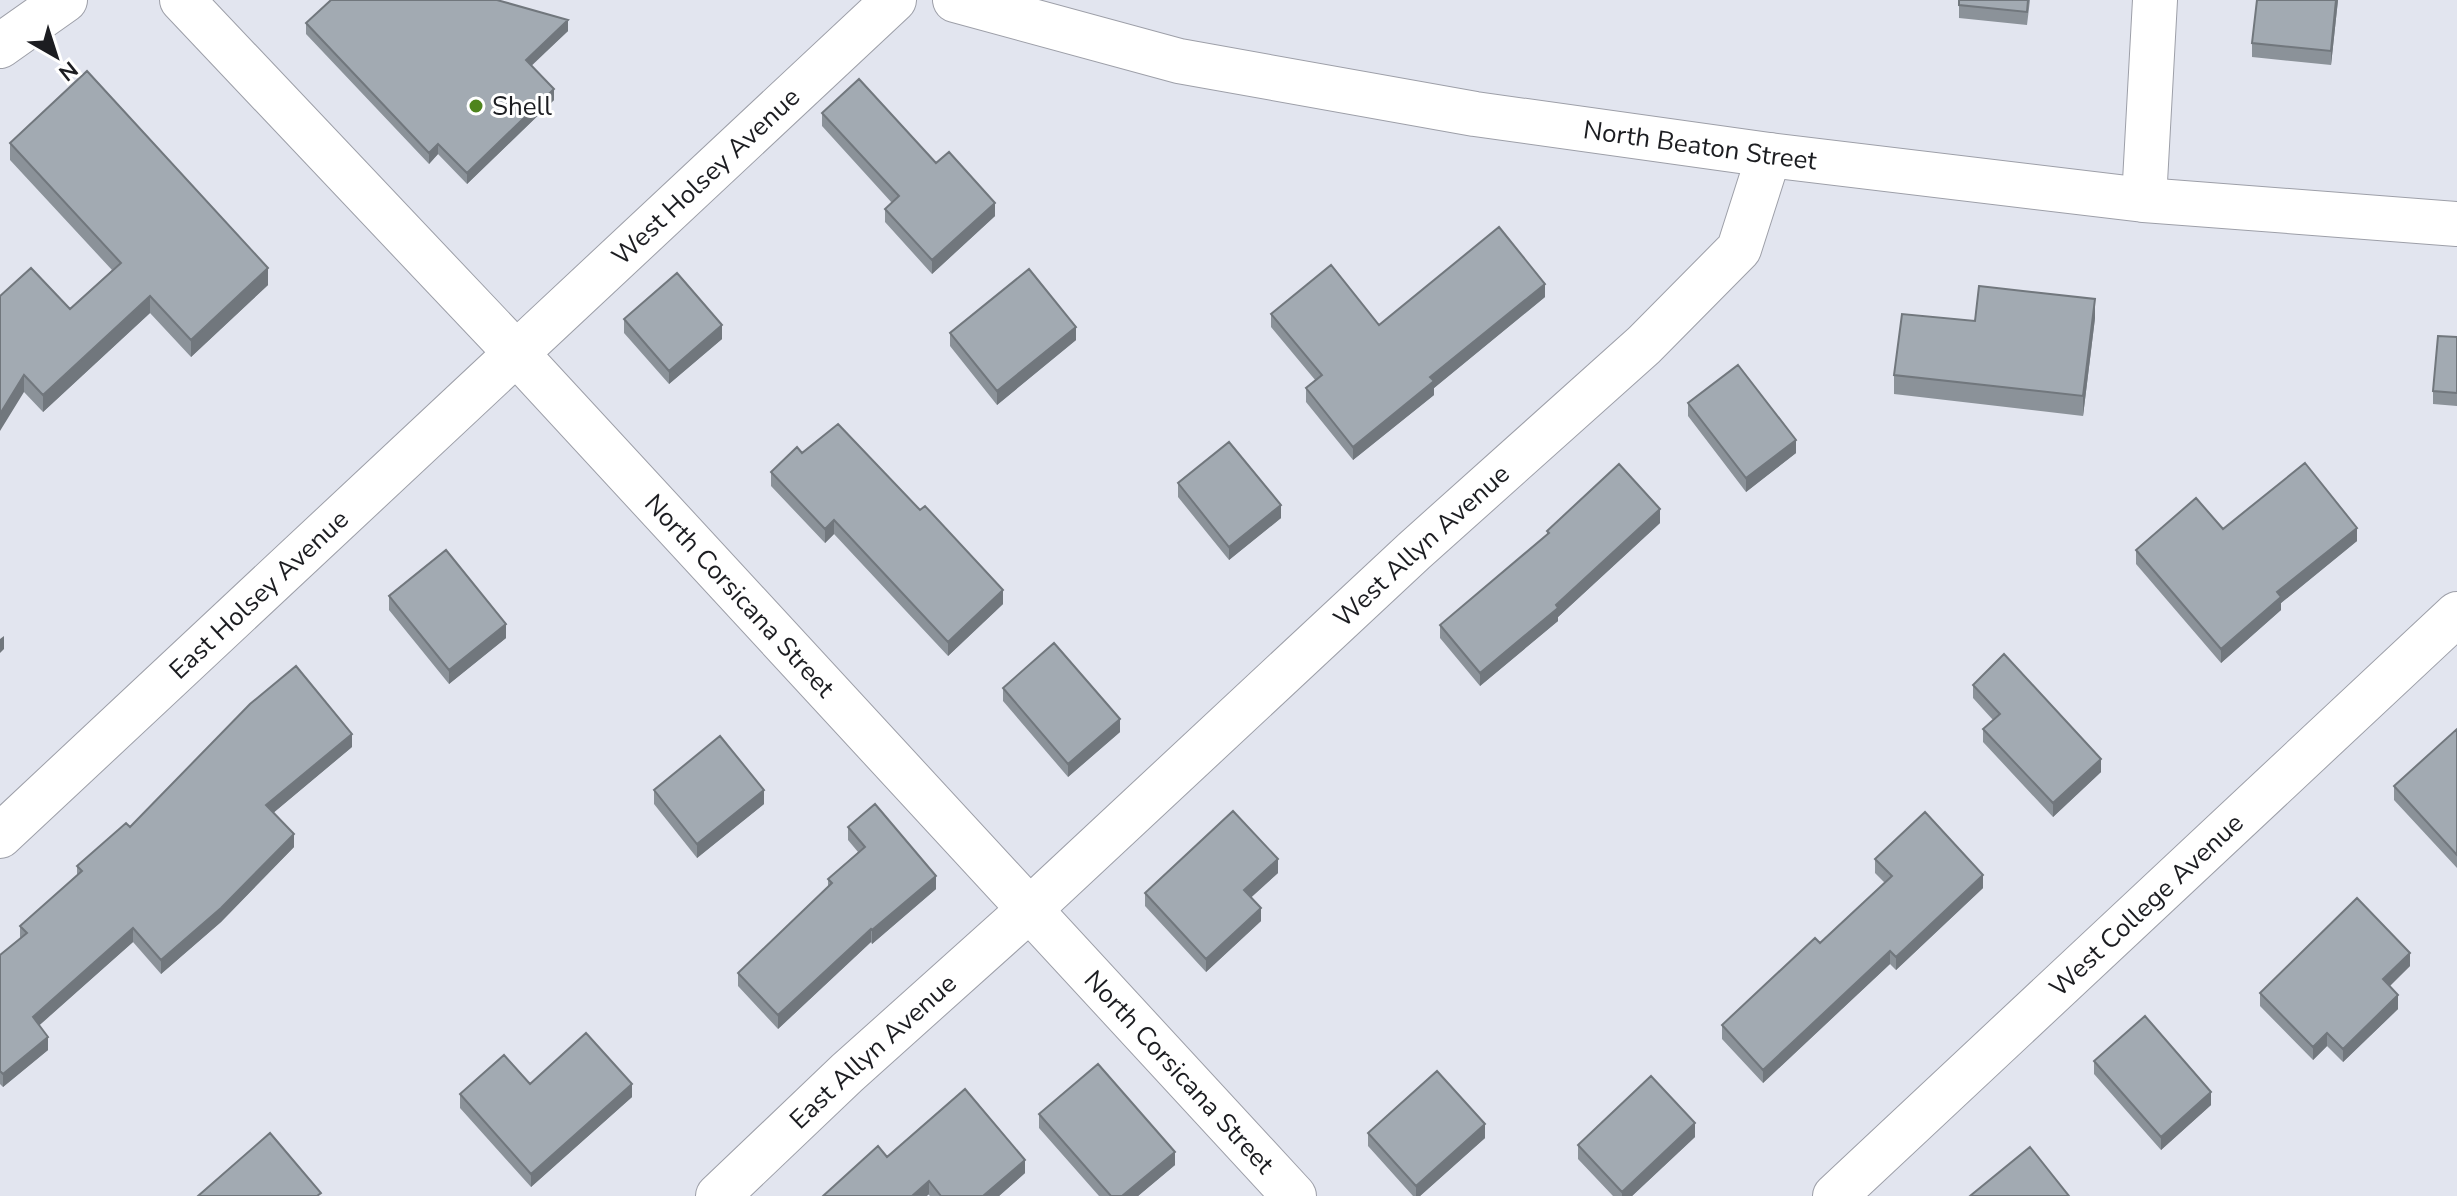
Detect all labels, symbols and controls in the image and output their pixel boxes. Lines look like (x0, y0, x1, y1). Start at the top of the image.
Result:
north arrow (16, 16, 96, 96)
text: N (52, 54, 84, 88)
street label: West Holsey Avenue (604, 79, 807, 273)
place label: Shell (492, 89, 552, 124)
marker: Shell (467, 97, 485, 115)
street label: North Beaton Street (1581, 112, 1820, 178)
street label: West Allyn Avenue (1326, 456, 1517, 635)
street label: North Corsicana Street (637, 486, 843, 705)
street label: East Holsey Avenue (161, 502, 356, 687)
street label: West College Avenue (2041, 806, 2251, 1004)
street label: North Corsicana Street (1077, 962, 1283, 1182)
street label: East Allyn Avenue (782, 966, 964, 1136)

